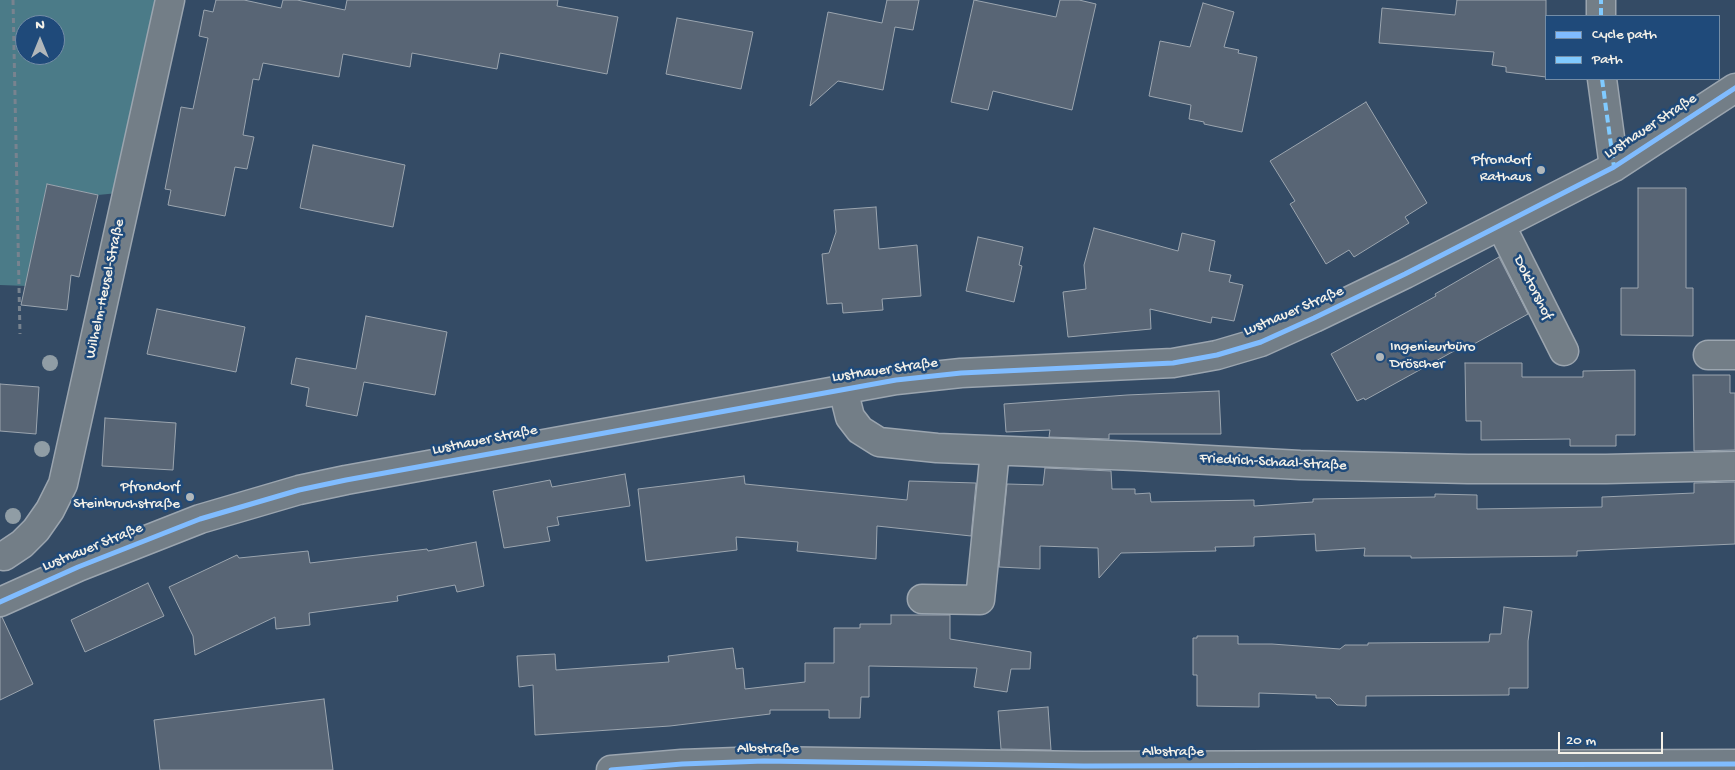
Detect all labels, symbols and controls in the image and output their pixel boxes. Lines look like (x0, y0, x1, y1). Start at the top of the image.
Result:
north arrow (15, 15, 65, 65)
legend (1545, 15, 1720, 80)
text: N (35, 17, 45, 34)
text: Cycle path (1592, 26, 1657, 44)
text: Path (1592, 51, 1623, 69)
street label: Lustnauer Straße (1601, 90, 1701, 164)
place label: Pfrondorf Rathaus (1471, 152, 1531, 187)
marker: Pfrondorf Rathaus (1535, 164, 1547, 176)
street label: Wilhelm-Heusel-Straße (82, 218, 130, 360)
street label: Doktorshof (1508, 253, 1556, 323)
street label: Lustnauer Straße (1241, 283, 1347, 341)
place label: Ingenieurbüro Dröscher (1390, 339, 1476, 374)
marker: Ingenieurbüro Dröscher (1374, 351, 1386, 363)
street label: Lustnauer Straße (831, 355, 939, 387)
street label: Lustnauer Straße (431, 422, 539, 460)
street label: Friedrich-Schaal-Straße (1199, 450, 1347, 476)
place label: Pfrondorf Steinbruchstraße (73, 479, 180, 514)
marker: Pfrondorf Steinbruchstraße (184, 491, 196, 503)
street label: Lustnauer Straße (40, 520, 146, 576)
scale bar (1560, 722, 1665, 754)
text: 20 m (1566, 732, 1596, 750)
street label: Albstraße (737, 741, 799, 759)
street label: Albstraße (1142, 744, 1204, 762)

